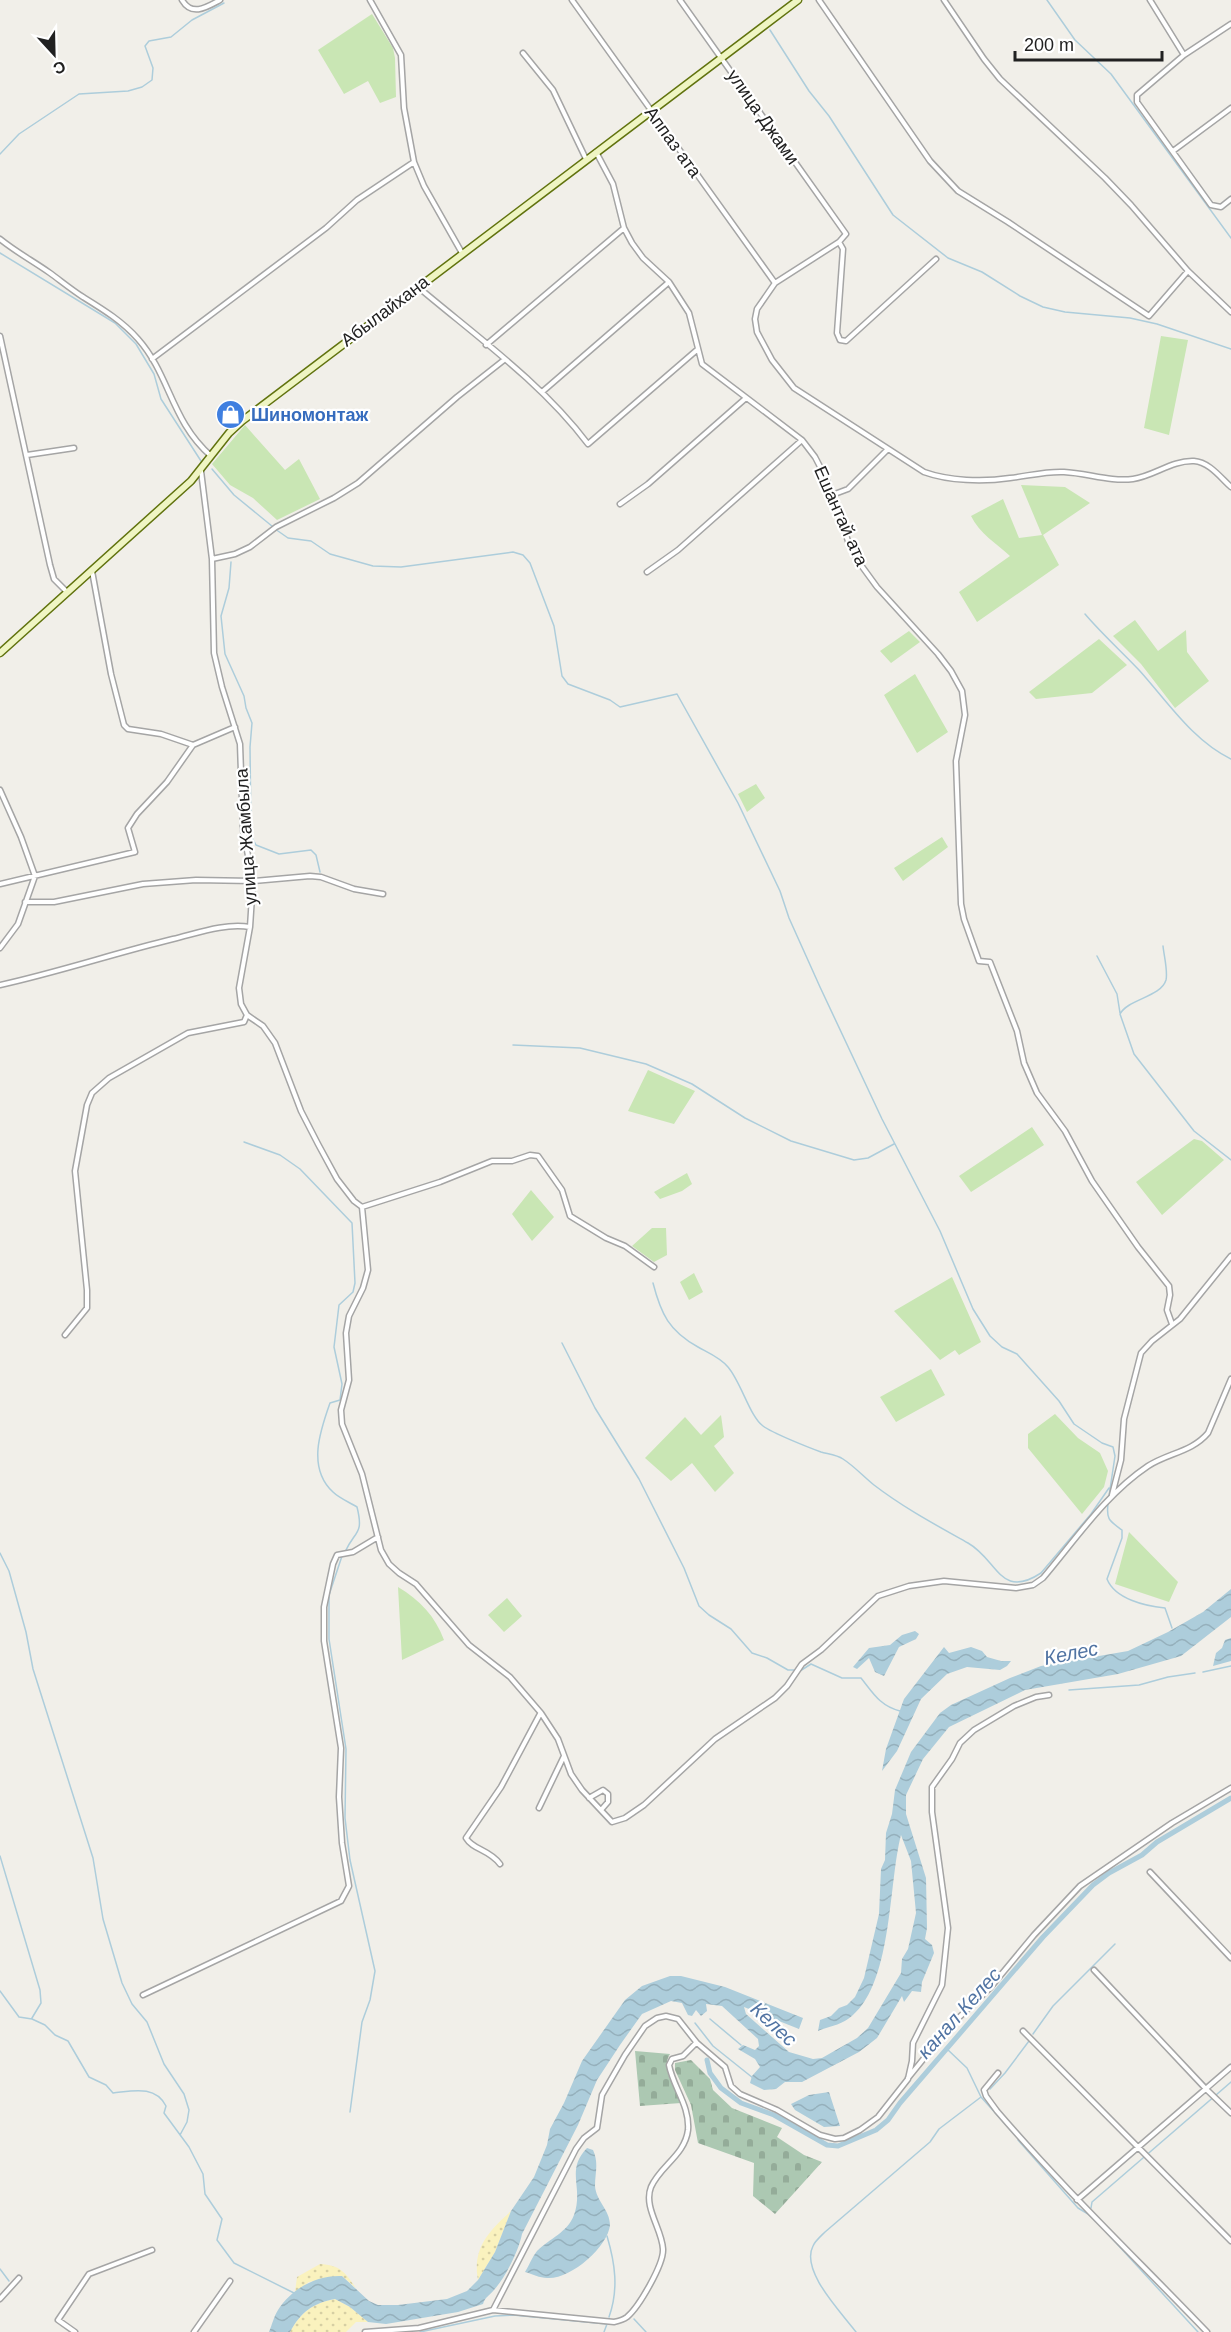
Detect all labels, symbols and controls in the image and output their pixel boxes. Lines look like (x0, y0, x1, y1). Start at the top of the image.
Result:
north arrow (24, 24, 84, 84)
scale bar (1015, 24, 1162, 62)
text: 200 m (1024, 35, 1074, 55)
text: С (50, 57, 68, 78)
street label: улица Джами (723, 66, 803, 168)
street label: Аппаз ата (641, 103, 706, 182)
street label: Абылайхана (337, 271, 434, 350)
shop icon: Шиномонтаж (214, 399, 246, 431)
place label: Шиномонтаж (251, 405, 369, 425)
street label: Ешантай ата (810, 463, 872, 570)
street label: улица Жамбыла (231, 767, 261, 906)
water label: Келес (1042, 1637, 1100, 1669)
water label: канал Келес (913, 1963, 1005, 2063)
water label: Келес (747, 1997, 801, 2051)

